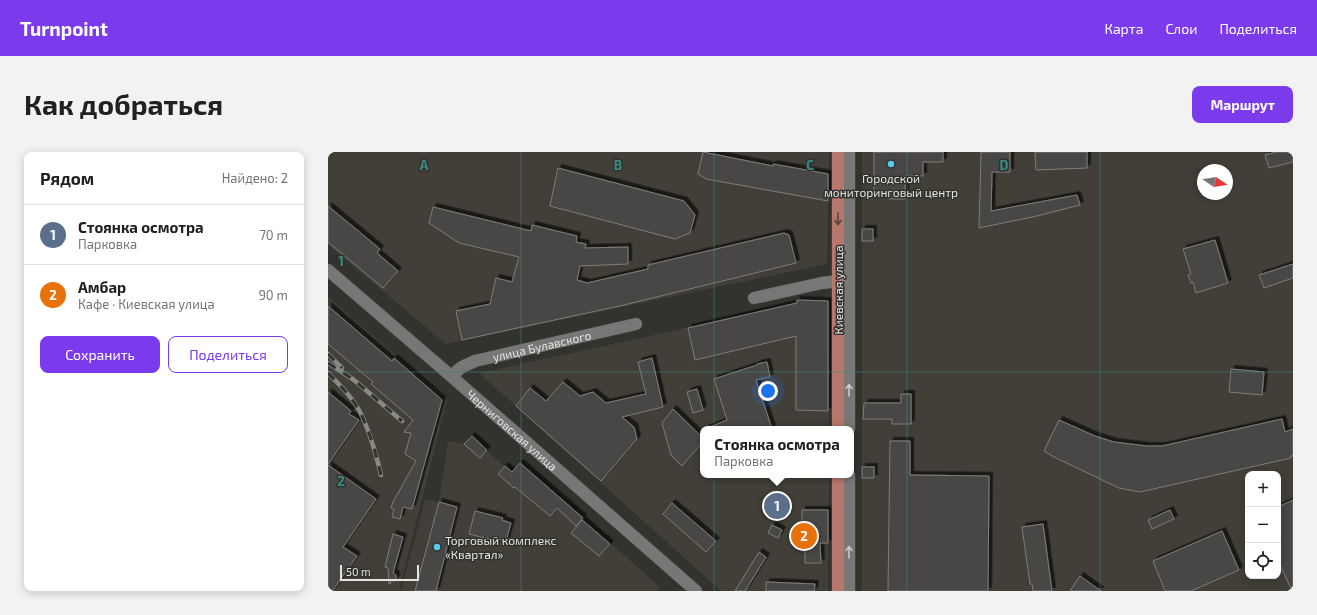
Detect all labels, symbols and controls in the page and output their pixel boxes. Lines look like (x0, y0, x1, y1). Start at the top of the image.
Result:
text: Turnpoint (20, 17, 108, 40)
text: Карта (1104, 20, 1143, 37)
text: Слои (1165, 20, 1197, 37)
text: Поделиться (1219, 20, 1297, 37)
button: Маршрут (1192, 86, 1293, 123)
text: Как добраться (24, 87, 223, 121)
text: A (420, 157, 429, 173)
text: B (614, 157, 622, 173)
text: C (806, 157, 814, 173)
text: D (1000, 157, 1009, 173)
marker: Городской мониторинговый центр (886, 159, 896, 169)
north arrow (1197, 164, 1233, 200)
text: Рядом (40, 168, 94, 188)
text: Найдено: 2 (222, 170, 288, 186)
place label: Городской мониторинговый центр (824, 171, 958, 199)
one-way arrow (834, 212, 842, 225)
text: Стоянка осмотра (78, 218, 204, 236)
text: 1 (50, 227, 56, 243)
text: 70 m (259, 227, 288, 243)
text: Парковка (78, 236, 137, 252)
street label: Киевская улица (831, 245, 846, 335)
text: 1 (338, 253, 344, 269)
text: Амбар (78, 278, 126, 296)
text: 2 (49, 287, 57, 303)
text: 90 m (258, 287, 288, 303)
text: Кафе · Киевская улица (78, 296, 215, 312)
street label: улица Булавского (491, 328, 593, 365)
button: Сохранить (40, 336, 160, 373)
button: Поделиться (168, 336, 288, 373)
your location (758, 381, 778, 401)
one-way arrow (845, 384, 853, 397)
street label: Черниговская улица (464, 386, 560, 473)
popup (700, 426, 854, 478)
text: Стоянка осмотра (714, 435, 840, 453)
text: Парковка (714, 453, 773, 469)
map controls (1245, 471, 1281, 579)
button: + (1245, 471, 1281, 507)
text: 2 (337, 473, 345, 489)
pin: 1 (764, 491, 790, 521)
button: − (1245, 507, 1281, 543)
pin: 2 (791, 521, 817, 551)
place label: Торговый комплекс «Квартал» (445, 533, 557, 561)
marker: Торговый комплекс «Квартал» (432, 542, 442, 552)
button: locate (1245, 543, 1281, 579)
one-way arrow (845, 546, 853, 559)
scale bar (340, 563, 419, 582)
text: 50 m (346, 565, 371, 578)

